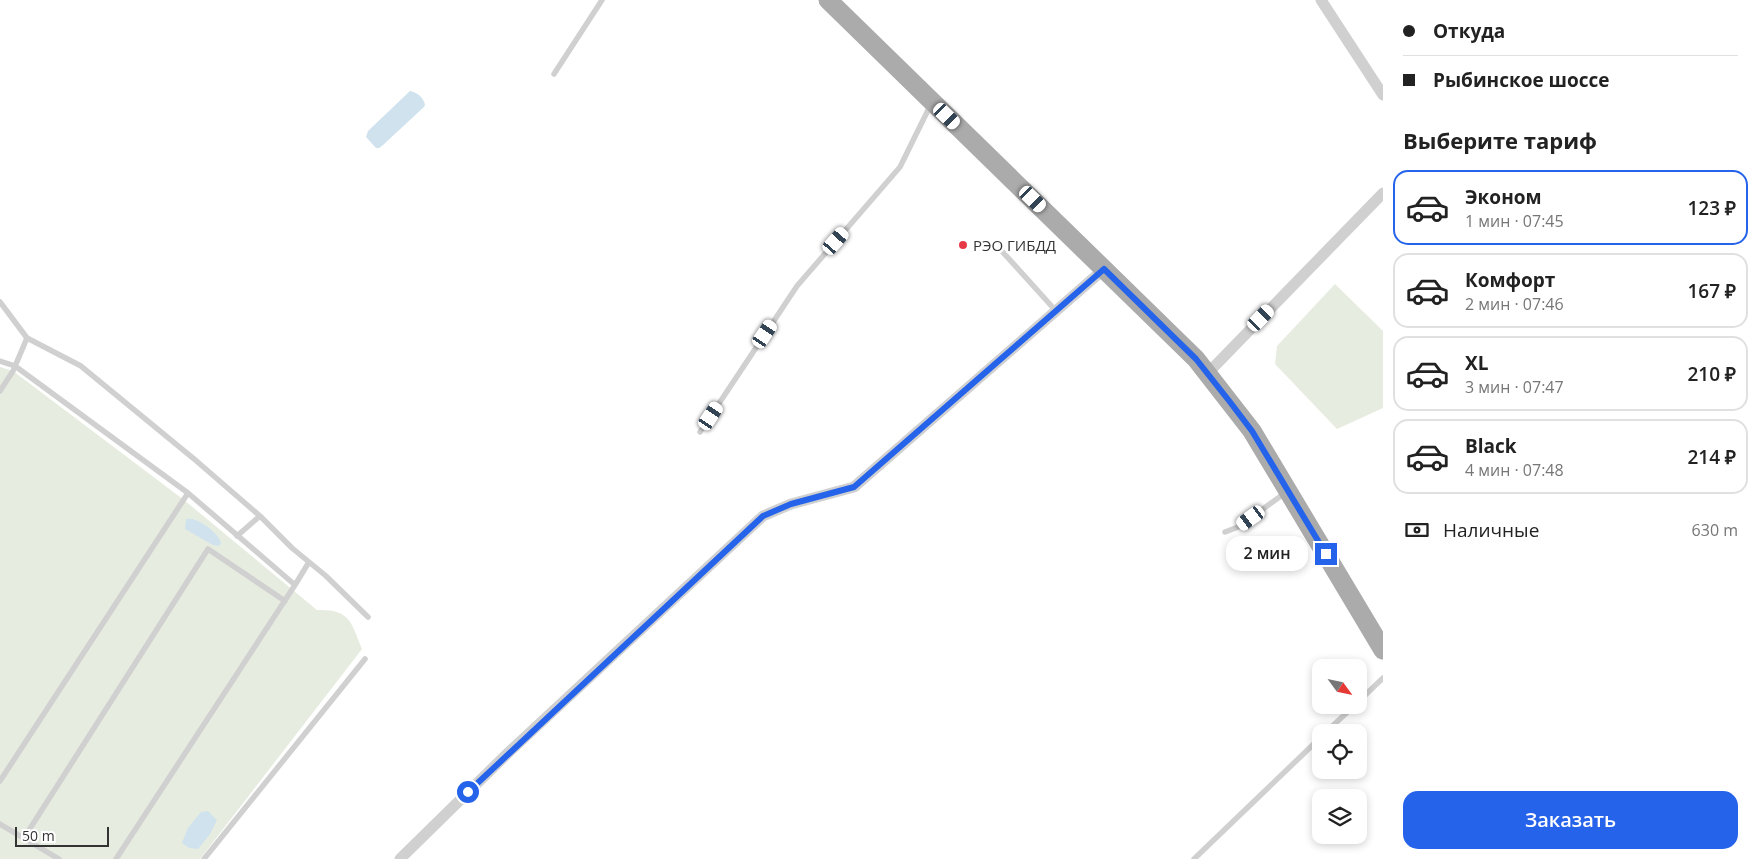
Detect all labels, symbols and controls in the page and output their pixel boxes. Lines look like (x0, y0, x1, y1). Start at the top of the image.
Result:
text: Откуда (1433, 18, 1505, 44)
text: Рыбинское шоссе (1433, 67, 1610, 93)
car (930, 100, 963, 132)
text: Выберите тариф (1403, 125, 1597, 155)
car (1016, 183, 1049, 215)
text: Эконом (1465, 184, 1542, 210)
icon: car (1405, 185, 1450, 230)
text: 123 ₽ (1687, 195, 1736, 221)
text: 1 мин · 07:45 (1465, 210, 1564, 232)
car (820, 225, 851, 257)
place label: РЭО ГИБДД (973, 235, 1056, 255)
marker: РЭО ГИБДД (957, 239, 969, 251)
text: Комфорт (1465, 267, 1555, 293)
icon: car (1405, 268, 1450, 313)
text: 167 ₽ (1687, 278, 1736, 304)
text: 2 мин · 07:46 (1465, 293, 1564, 315)
car (1245, 302, 1276, 334)
car (750, 317, 779, 351)
text: XL (1465, 350, 1488, 376)
icon: car (1405, 351, 1450, 396)
text: 210 ₽ (1687, 361, 1736, 387)
text: 3 мин · 07:47 (1465, 376, 1564, 398)
car (696, 399, 725, 433)
text: Black (1465, 433, 1517, 459)
icon: car (1405, 434, 1450, 479)
text: 214 ₽ (1687, 444, 1736, 470)
text: 4 мин · 07:48 (1465, 459, 1564, 481)
car (1234, 503, 1267, 533)
icon: cash (1403, 516, 1431, 544)
text: Наличные (1443, 517, 1539, 543)
text: 630 m (1692, 519, 1738, 541)
callout: 2 мин (1226, 536, 1308, 572)
text: 2 мин (1243, 542, 1291, 564)
route end (1315, 543, 1337, 565)
north arrow (1312, 659, 1368, 714)
map controls (1312, 659, 1367, 844)
button: locate (1312, 724, 1367, 779)
route start (457, 781, 479, 803)
button: layers (1312, 789, 1367, 844)
button: Заказать (1403, 791, 1738, 849)
scale bar (15, 824, 109, 847)
text: 50 m (22, 826, 55, 845)

